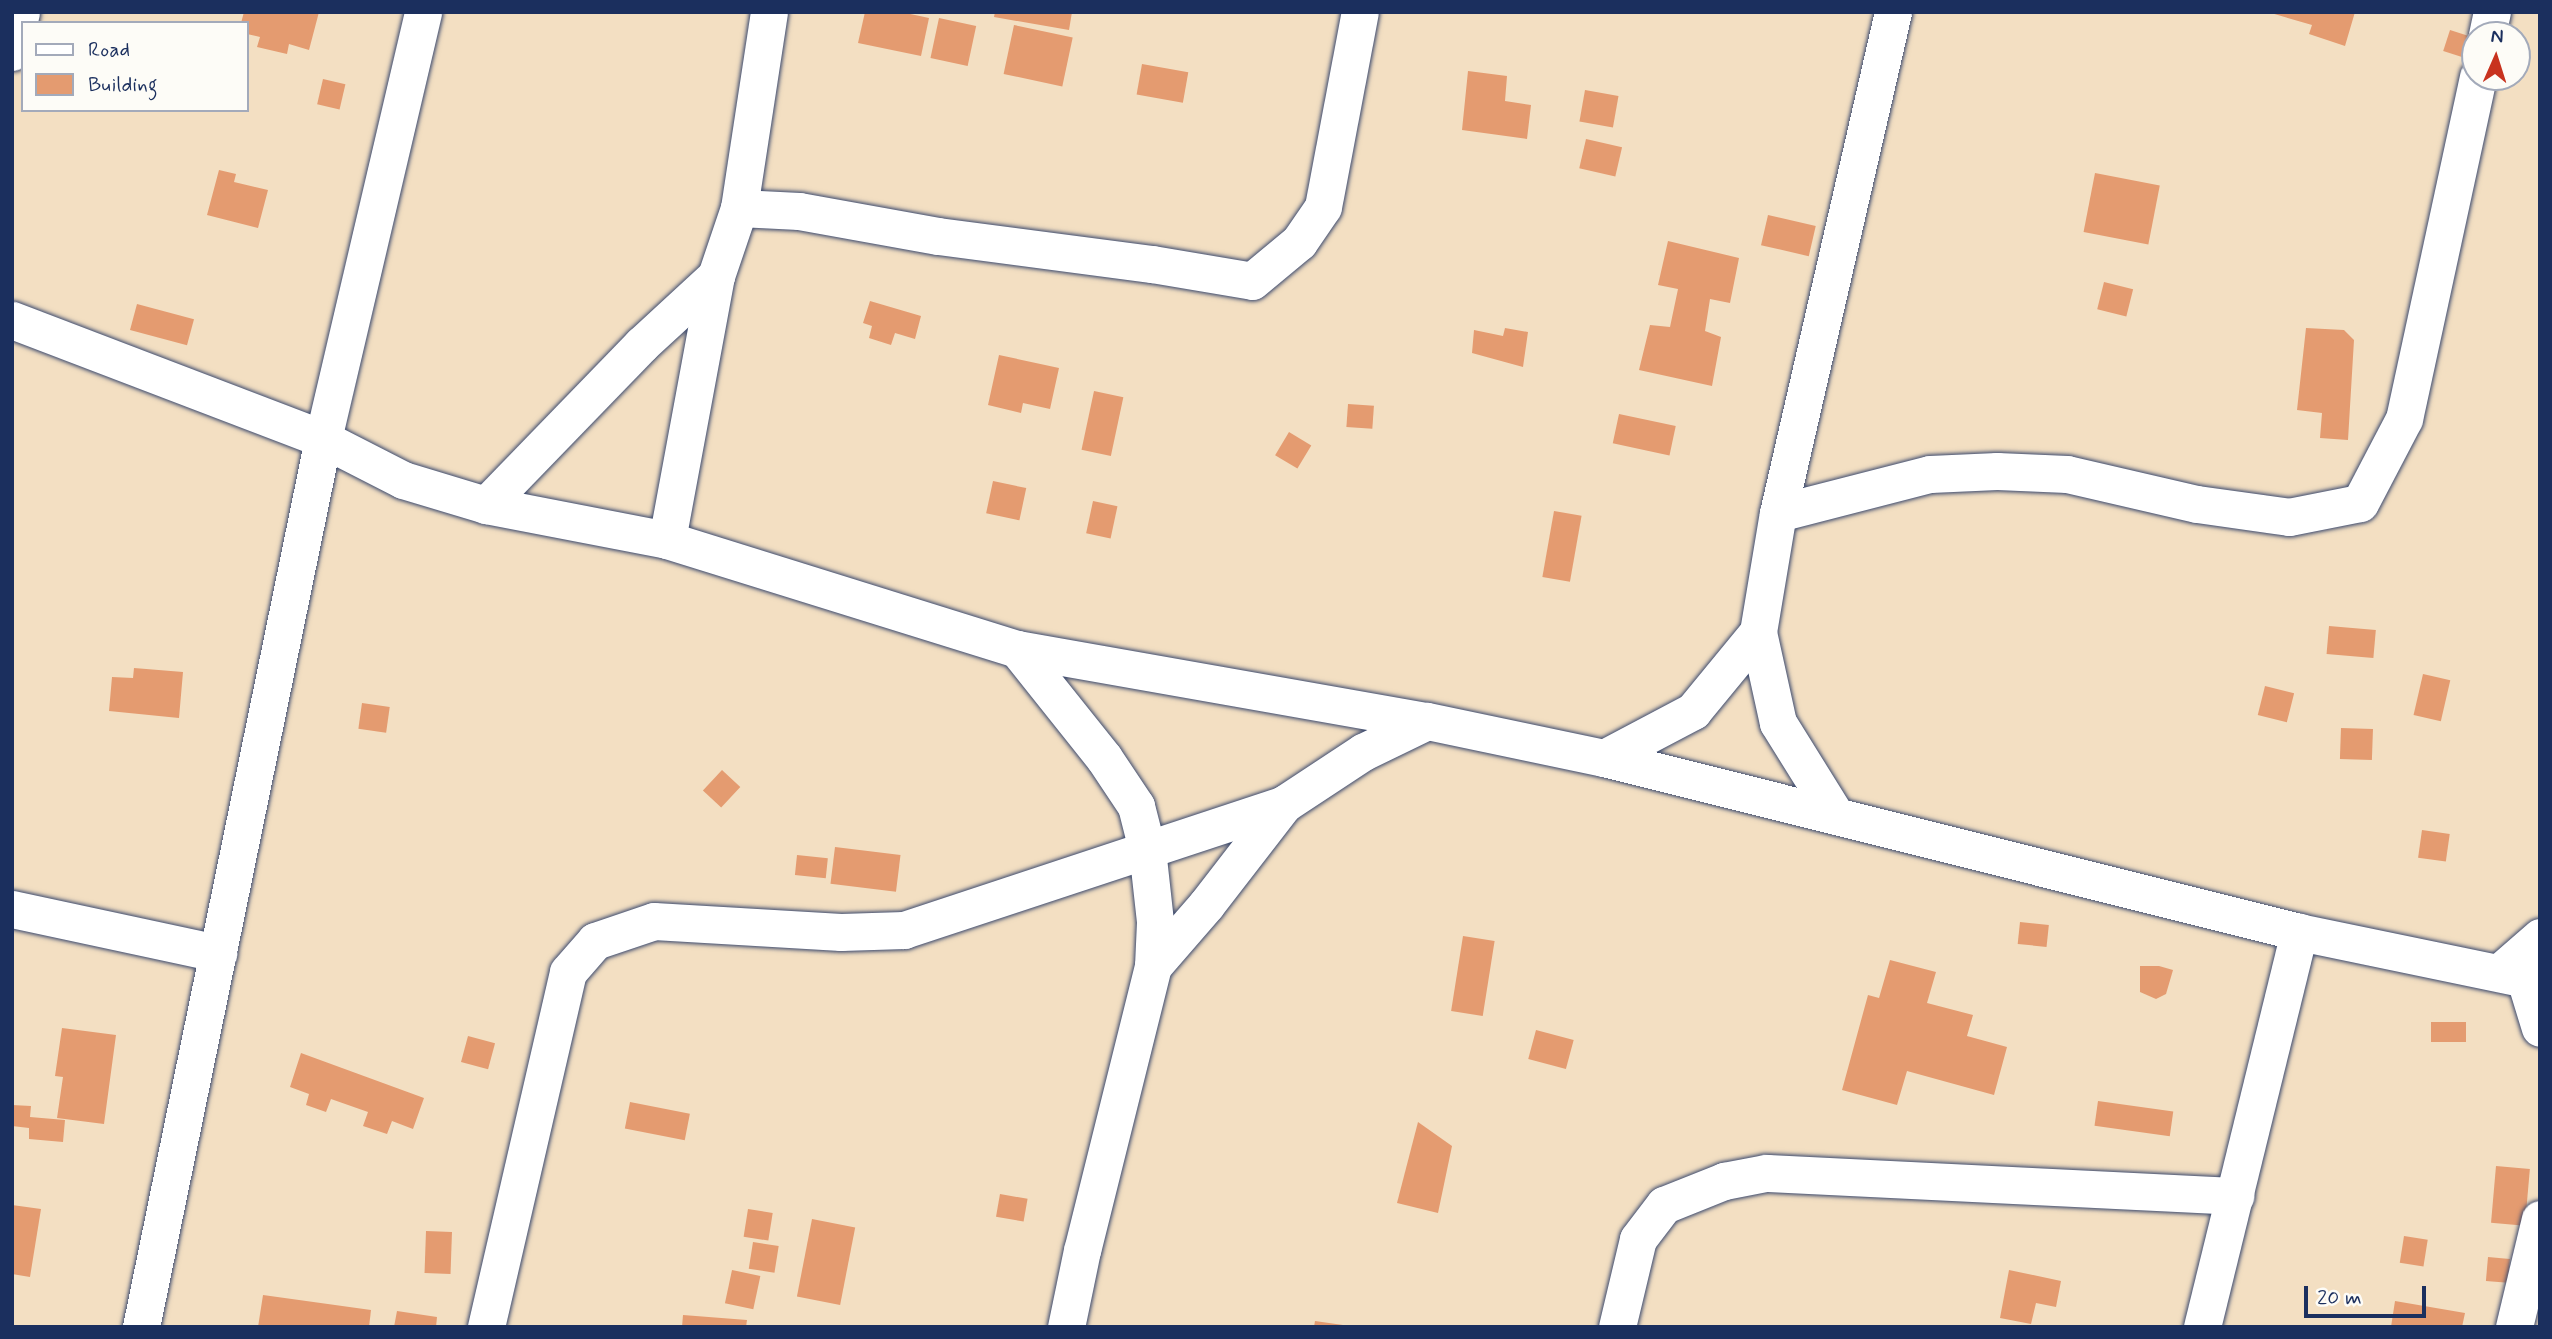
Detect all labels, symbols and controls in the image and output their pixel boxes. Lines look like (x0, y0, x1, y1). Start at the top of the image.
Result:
legend (21, 21, 248, 112)
north arrow (2461, 21, 2531, 91)
text: N (2490, 24, 2504, 49)
text: Road (88, 36, 130, 64)
text: Building (88, 71, 158, 99)
scale bar (2307, 1272, 2430, 1316)
text: 20 m (2317, 1284, 2362, 1312)

